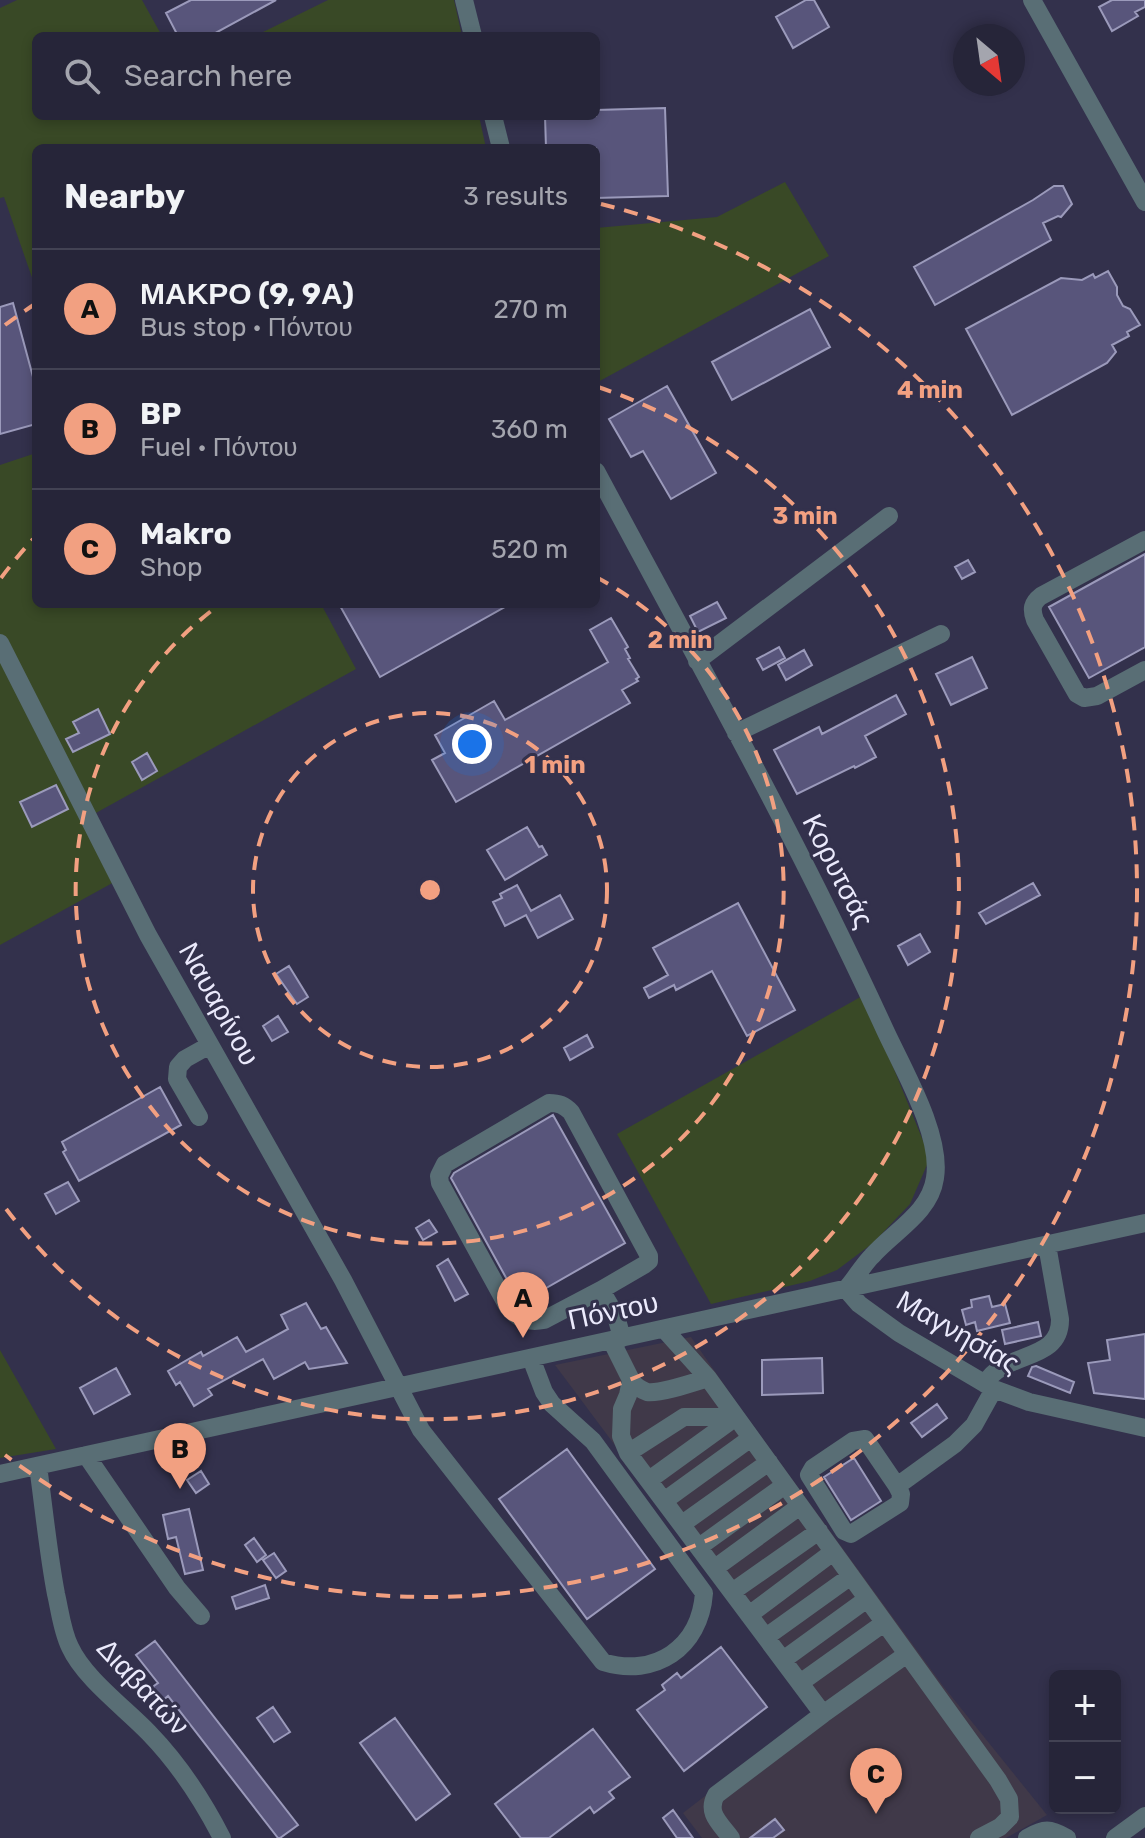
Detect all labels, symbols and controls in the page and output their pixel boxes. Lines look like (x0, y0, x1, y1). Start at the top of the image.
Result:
north arrow (953, 24, 1025, 96)
search box (32, 32, 600, 120)
icon: search (60, 54, 104, 98)
text: Search here (124, 58, 292, 94)
text: Nearby (64, 176, 185, 217)
text: 3 results (463, 181, 568, 212)
text: ΜΑΚΡΟ (9, 9Α) (140, 276, 354, 312)
text: A (81, 294, 99, 325)
text: 270 m (493, 294, 568, 325)
text: Bus stop · Πόντου (140, 312, 353, 343)
text: 4 min (897, 376, 963, 404)
text: BP (140, 396, 181, 432)
text: B (81, 414, 99, 445)
text: 360 m (491, 414, 568, 445)
text: Fuel · Πόντου (140, 432, 298, 463)
text: 3 min (772, 502, 838, 530)
text: Makro (140, 516, 232, 552)
text: C (81, 534, 99, 565)
text: 520 m (491, 534, 568, 565)
text: Shop (140, 552, 202, 583)
text: 2 min (648, 626, 713, 654)
your location (452, 724, 492, 764)
text: 1 min (524, 751, 586, 779)
street label: Κορυτσάς (795, 809, 881, 933)
centre of rings (416, 876, 444, 904)
street label: Ναυαρίνου (172, 937, 266, 1071)
pin: A (497, 1272, 549, 1338)
street label: Μαγνησίας (891, 1284, 1025, 1380)
street label: Πόντου (565, 1285, 661, 1337)
pin: B (154, 1423, 206, 1489)
street label: Διαβατών (90, 1632, 196, 1742)
map controls (1049, 1670, 1121, 1814)
button: + (1049, 1670, 1121, 1742)
button: − (1049, 1742, 1121, 1814)
pin: C (850, 1748, 902, 1814)

